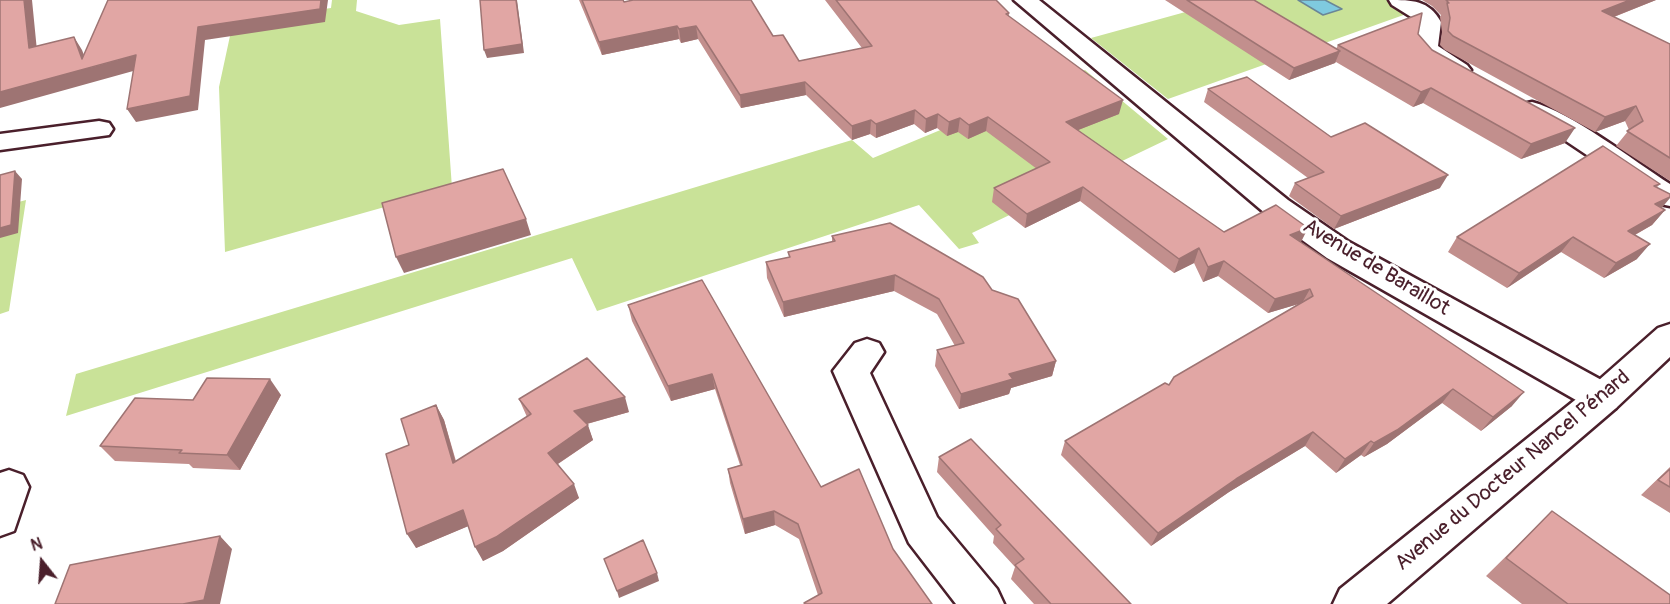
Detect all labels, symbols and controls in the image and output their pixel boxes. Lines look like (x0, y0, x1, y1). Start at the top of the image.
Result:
street label: Avenue de Baraillot (1298, 214, 1454, 322)
street label: Avenue du Docteur Nancel Pénard (1391, 365, 1635, 577)
north arrow (12, 532, 72, 592)
text: N (29, 534, 45, 556)

